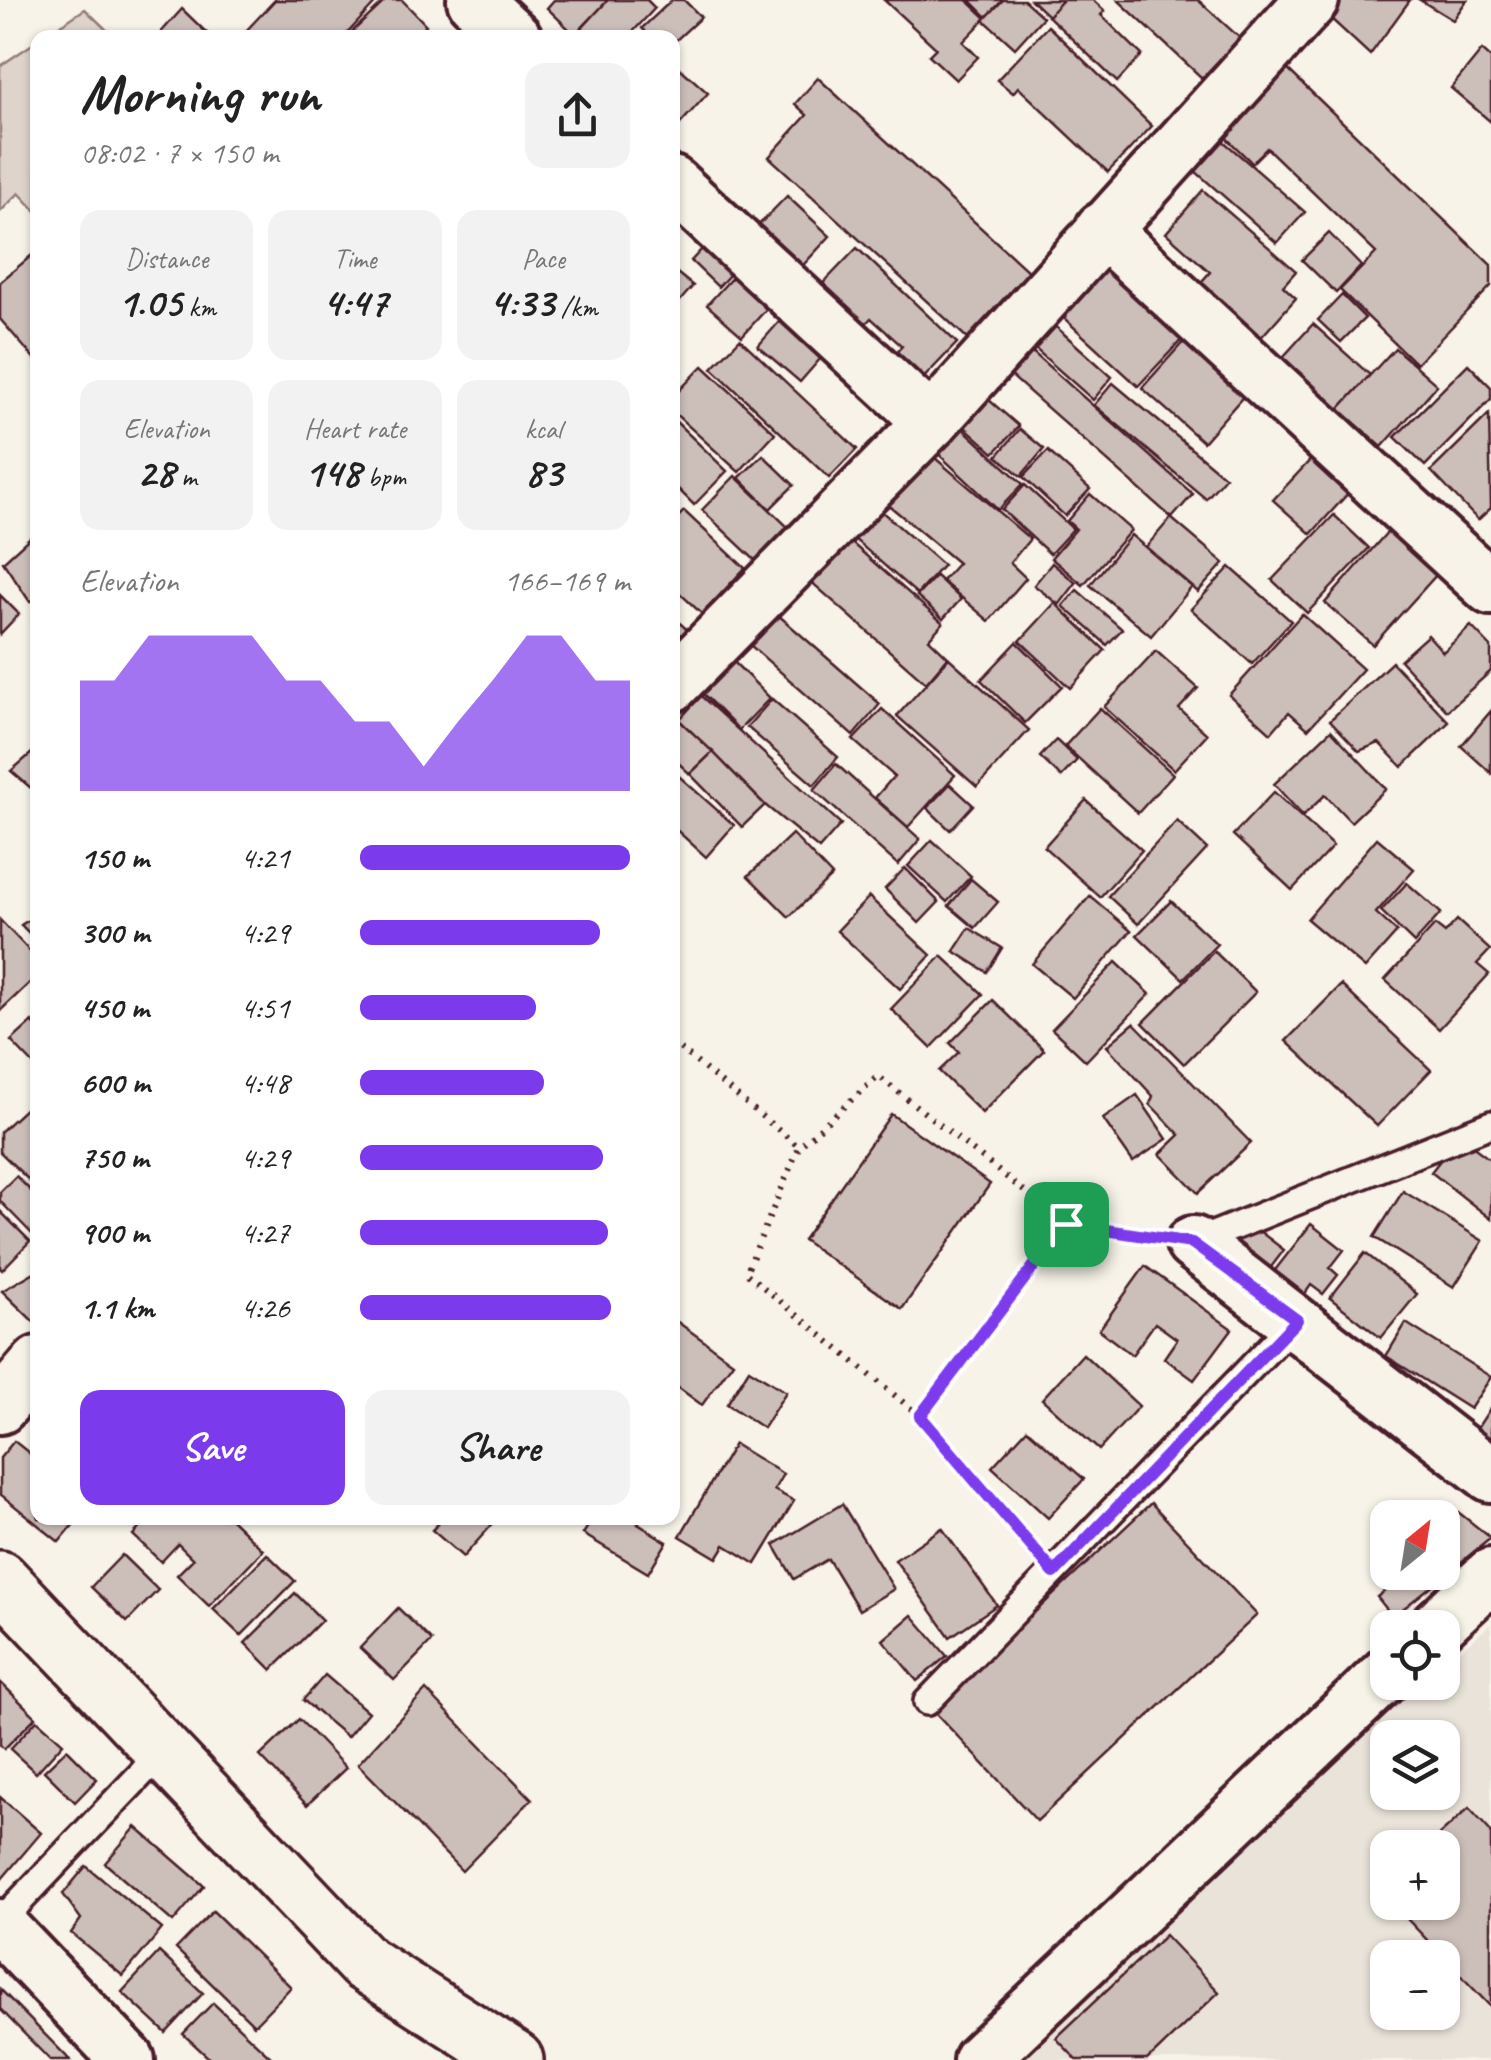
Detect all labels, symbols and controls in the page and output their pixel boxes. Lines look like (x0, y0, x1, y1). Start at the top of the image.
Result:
text: Morning run (80, 59, 320, 129)
button: share (525, 63, 630, 168)
text: 08:02 · 7 × 150 m (80, 132, 278, 173)
text: Distance (125, 241, 208, 276)
text: Time (334, 241, 376, 276)
text: Pace (522, 241, 565, 276)
text: 1.05 (117, 276, 182, 329)
text: 4:47 (323, 276, 387, 329)
text: 4:33 (489, 276, 554, 329)
text: km (182, 289, 216, 324)
text: /km (554, 289, 598, 324)
text: Elevation (124, 411, 210, 446)
text: Heart rate (304, 411, 406, 446)
text: kcal (525, 411, 562, 446)
text: 28 (137, 446, 174, 499)
text: 148 (304, 446, 361, 499)
text: 83 (524, 446, 562, 499)
text: m (174, 459, 197, 494)
text: bpm (361, 459, 406, 494)
text: Elevation (80, 560, 178, 601)
text: 166–169 m (504, 560, 630, 601)
text: 150 m (80, 837, 149, 878)
text: 4:21 (240, 837, 290, 878)
text: 300 m (80, 912, 149, 953)
text: 4:29 (240, 912, 290, 953)
text: 450 m (80, 987, 149, 1028)
text: 4:51 (240, 987, 290, 1028)
text: 600 m (80, 1062, 150, 1103)
text: 4:48 (240, 1062, 290, 1103)
text: 750 m (80, 1137, 149, 1178)
text: 4:29 (240, 1137, 290, 1178)
pin (1024, 1182, 1109, 1267)
icon: arrive (1039, 1197, 1094, 1252)
text: 900 m (80, 1212, 149, 1253)
text: 4:27 (240, 1212, 290, 1253)
text: 1.1 km (80, 1287, 154, 1328)
text: 4:26 (240, 1287, 290, 1328)
button: Save (80, 1390, 345, 1505)
button: Share (365, 1390, 630, 1505)
north arrow (1370, 1500, 1460, 1590)
map controls (1370, 1500, 1460, 2030)
button: locate (1370, 1610, 1460, 1700)
button: layers (1370, 1720, 1460, 1810)
button: + (1370, 1830, 1460, 1920)
button: − (1370, 1940, 1460, 2030)

